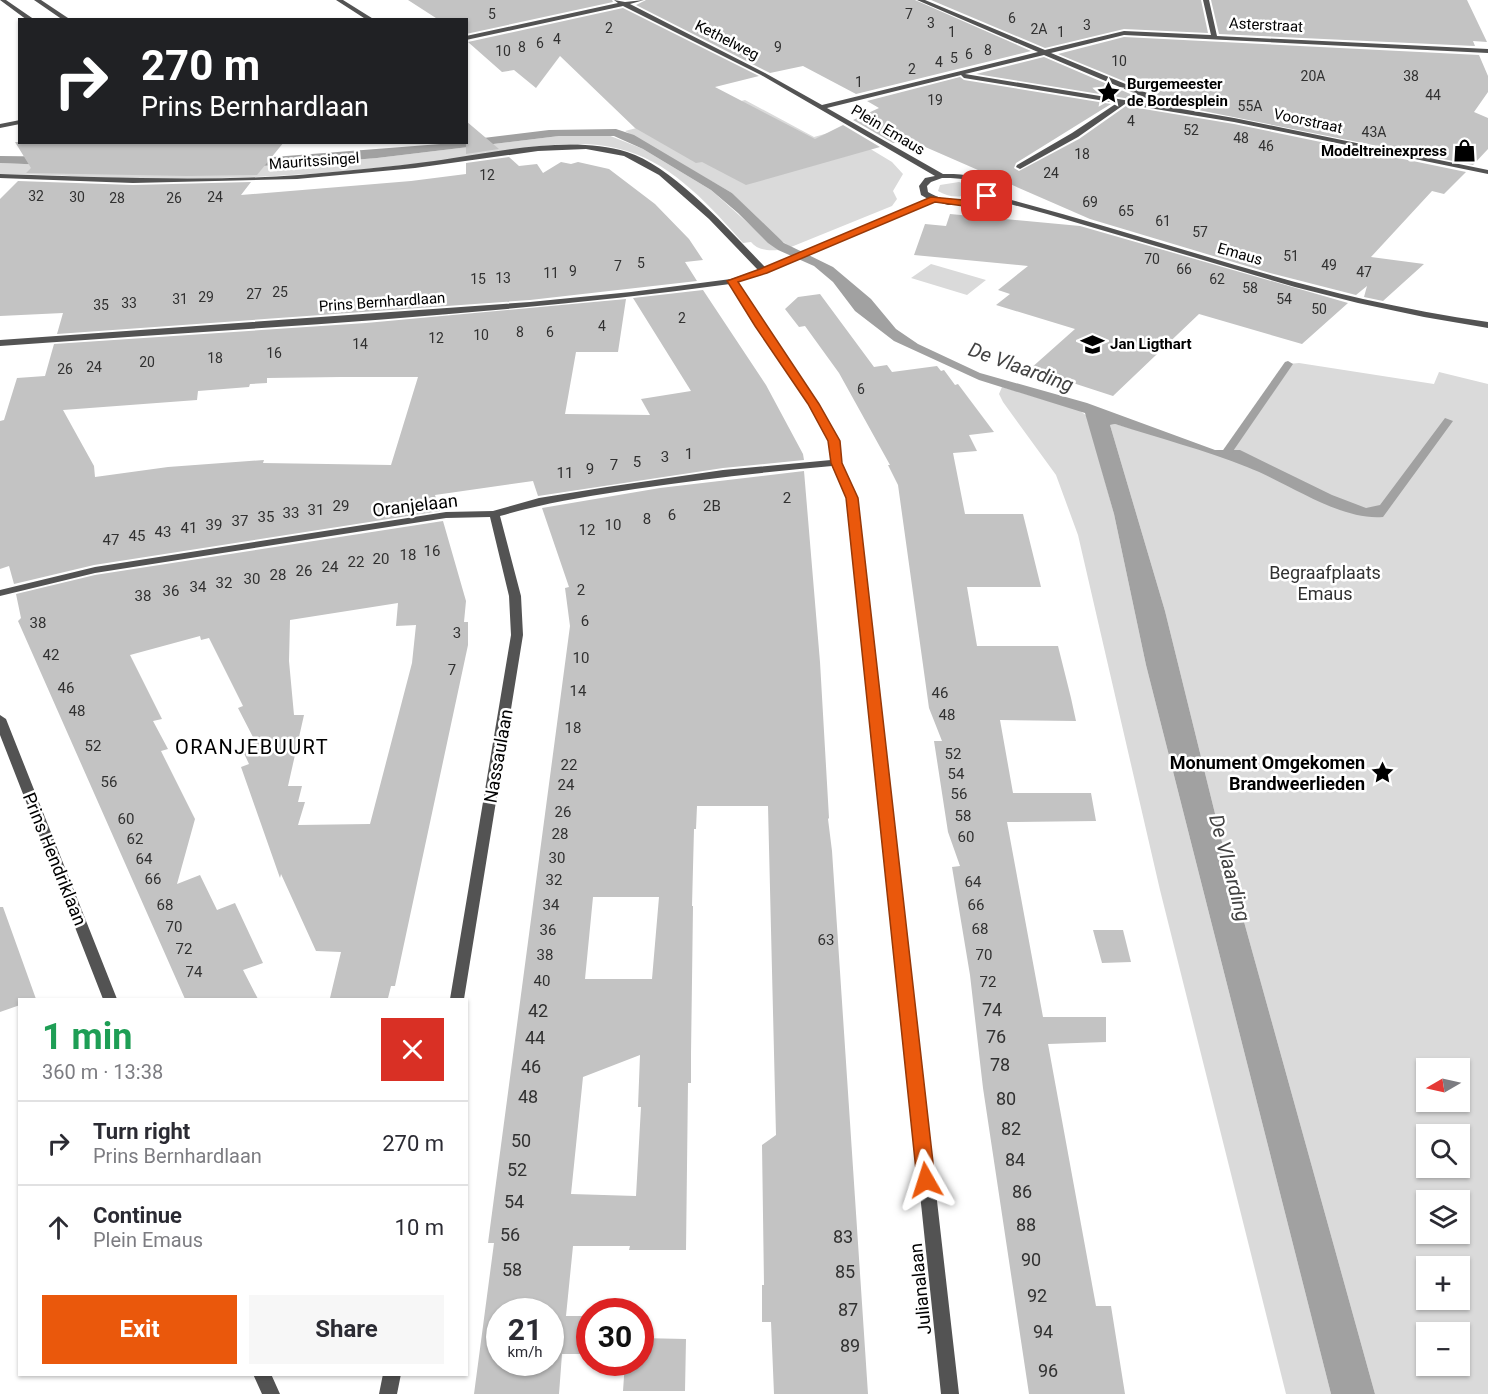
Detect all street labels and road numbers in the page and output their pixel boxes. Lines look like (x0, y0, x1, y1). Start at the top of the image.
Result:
street label: Asterstraat (1229, 14, 1304, 36)
street label: Kethelweg (692, 16, 762, 64)
street label: Plein Emaus (848, 101, 928, 159)
street label: Voorstraat (1272, 105, 1344, 137)
street label: Mauritssingel (268, 149, 360, 173)
street label: Emaus (1215, 239, 1265, 269)
street label: Prins Bernhardlaan (318, 289, 446, 315)
street label: Oranjelaan (371, 489, 459, 521)
street label: Nassaulaan (479, 707, 517, 805)
street label: Prins Hendriklaan (19, 789, 91, 929)
street label: Julianalaan (905, 1242, 935, 1336)

